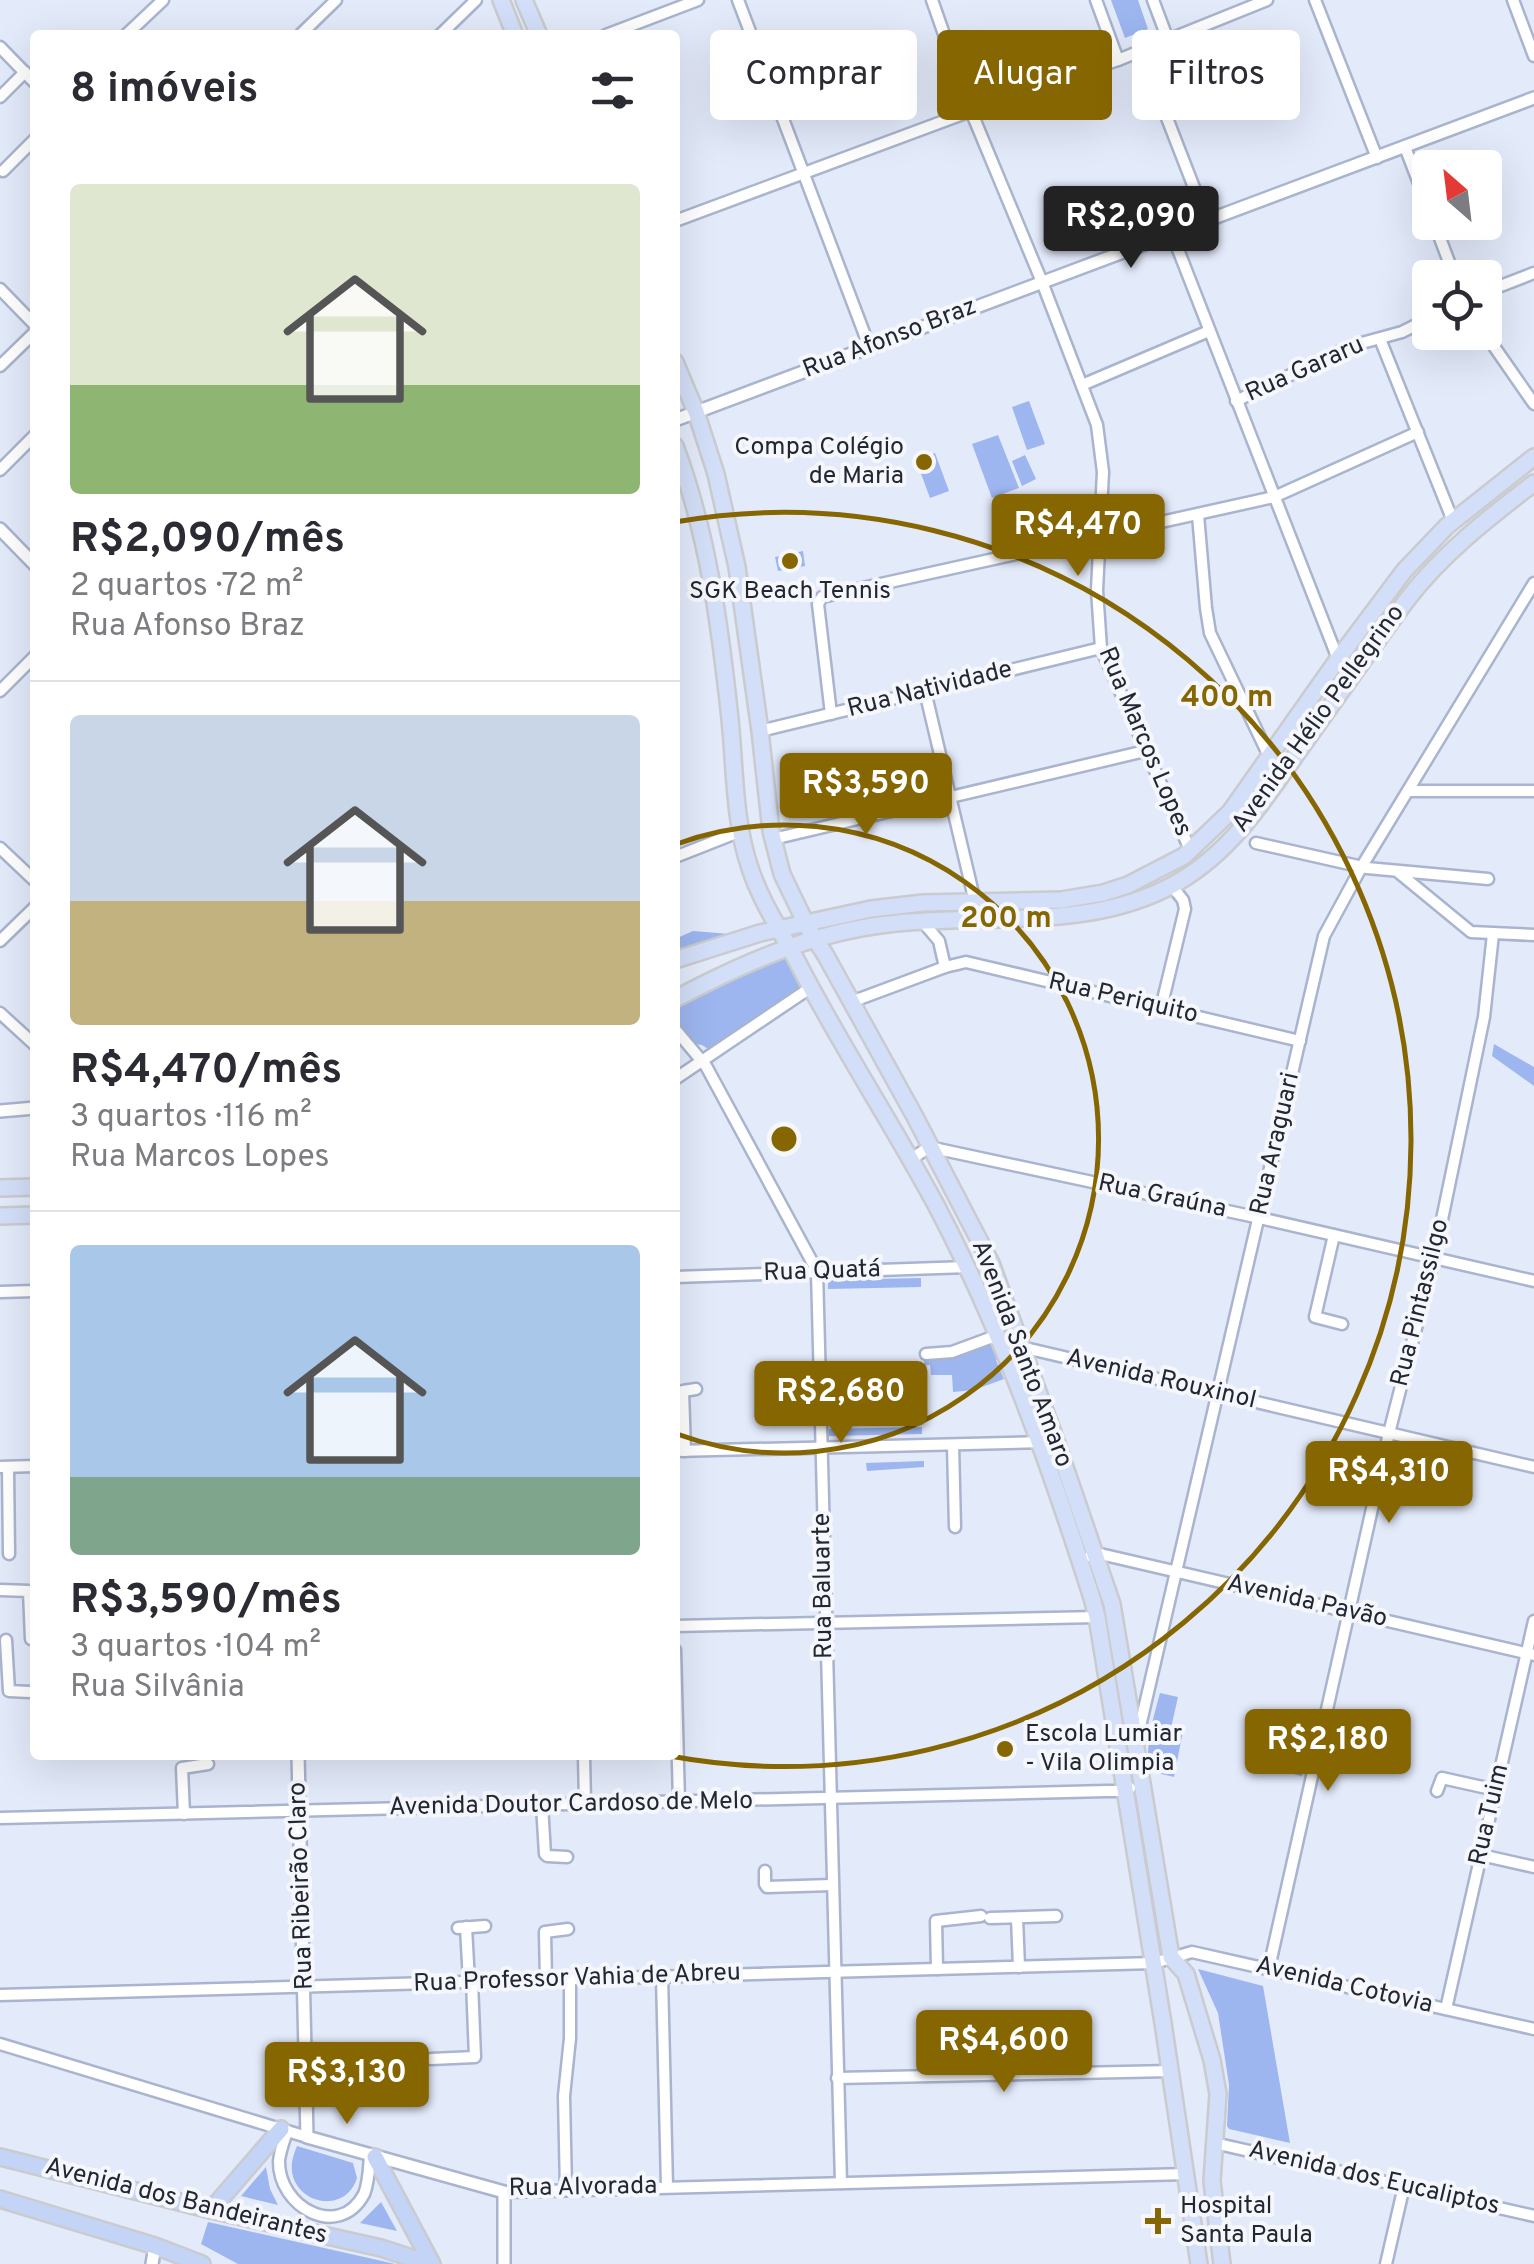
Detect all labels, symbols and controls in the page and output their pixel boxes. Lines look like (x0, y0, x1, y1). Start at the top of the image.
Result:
chip: Comprar (710, 30, 917, 120)
chip: Alugar (937, 30, 1112, 120)
chip: Filtros (1132, 30, 1300, 120)
icon: filters (585, 63, 640, 118)
text: 8 imóveis (70, 64, 258, 117)
north arrow (1412, 150, 1502, 240)
map controls (1412, 150, 1502, 350)
pin: R$2,090 (1039, 186, 1223, 271)
text: R$2,090 (1066, 198, 1196, 238)
icon: home (265, 249, 445, 429)
button: locate (1412, 260, 1502, 350)
street label: Rua Afonso Braz (799, 291, 981, 387)
street label: Rua Gararu (1241, 330, 1369, 410)
place label: Compa Colégio de Maria (734, 432, 904, 493)
marker: Compa Colégio de Maria (913, 451, 935, 473)
pin: R$4,470 (986, 494, 1170, 579)
text: R$4,470 (1014, 506, 1142, 546)
text: R$2,090/mês (70, 514, 345, 567)
marker: SGK Beach Tennis (779, 550, 801, 572)
text: 2 quartos · 72 m² (70, 567, 304, 607)
place label: SGK Beach Tennis (689, 576, 891, 608)
street label: Avenida Hélio Pellegrino (1225, 599, 1413, 839)
text: Rua Afonso Braz (70, 607, 305, 647)
street label: Rua Marcos Lopes (1090, 642, 1198, 842)
street label: Rua Natividade (844, 654, 1016, 726)
text: 400 m (1181, 680, 1273, 717)
pin: R$3,590 (774, 753, 958, 838)
text: R$3,590 (802, 765, 930, 805)
icon: home (265, 780, 445, 960)
text: 200 m (960, 901, 1052, 938)
street label: Rua Periquito (1045, 966, 1201, 1032)
text: R$4,470/mês (70, 1045, 342, 1098)
street label: Rua Araguari (1244, 1069, 1308, 1219)
text: 3 quartos · 116 m² (70, 1098, 312, 1138)
centre of rings (766, 1121, 802, 1157)
text: Rua Marcos Lopes (70, 1138, 329, 1178)
street label: Rua Graúna (1095, 1168, 1229, 1226)
street label: Rua Pintassilgo (1385, 1216, 1457, 1390)
street label: Avenida Santo Amaro (963, 1236, 1079, 1472)
street label: Rua Quatá (763, 1254, 881, 1290)
icon: home (265, 1310, 445, 1490)
street label: Avenida Rouxinol (1063, 1343, 1259, 1417)
pin: R$2,680 (749, 1361, 933, 1446)
text: R$2,680 (776, 1373, 906, 1413)
pin: R$4,310 (1297, 1441, 1481, 1526)
text: R$4,310 (1328, 1453, 1450, 1493)
street label: Rua Baluarte (807, 1513, 841, 1659)
street label: Avenida Pavão (1224, 1568, 1390, 1636)
text: R$3,590/mês (70, 1575, 342, 1628)
text: 3 quartos · 104 m² (70, 1628, 321, 1668)
text: Rua Silvânia (70, 1668, 245, 1708)
pin: R$2,180 (1236, 1709, 1420, 1794)
place label: Escola Lumiar - Vila Olimpia (1025, 1719, 1182, 1780)
text: R$2,180 (1267, 1721, 1389, 1761)
marker: Escola Lumiar - Vila Olimpia (994, 1738, 1016, 1760)
street label: Rua Tuim (1463, 1761, 1517, 1869)
street label: Rua Ribeirão Claro (282, 1781, 322, 1991)
street label: Avenida Doutor Cardoso de Melo (389, 1786, 753, 1824)
street label: Avenida Cotovia (1252, 1950, 1436, 2022)
street label: Rua Professor Vahia de Abreu (413, 1957, 741, 2001)
pin: R$4,600 (912, 2010, 1096, 2095)
text: R$4,600 (938, 2022, 1070, 2062)
pin: R$3,130 (255, 2042, 439, 2127)
text: R$3,130 (287, 2054, 407, 2094)
street label: Avenida dos Eucaliptos (1245, 2135, 1503, 2223)
street label: Avenida dos Bandeirantes (41, 2151, 331, 2253)
street label: Rua Alvorada (508, 2171, 658, 2205)
place label: Hospital Santa Paula (1180, 2191, 1313, 2252)
marker: Hospital Santa Paula (1145, 2208, 1171, 2234)

